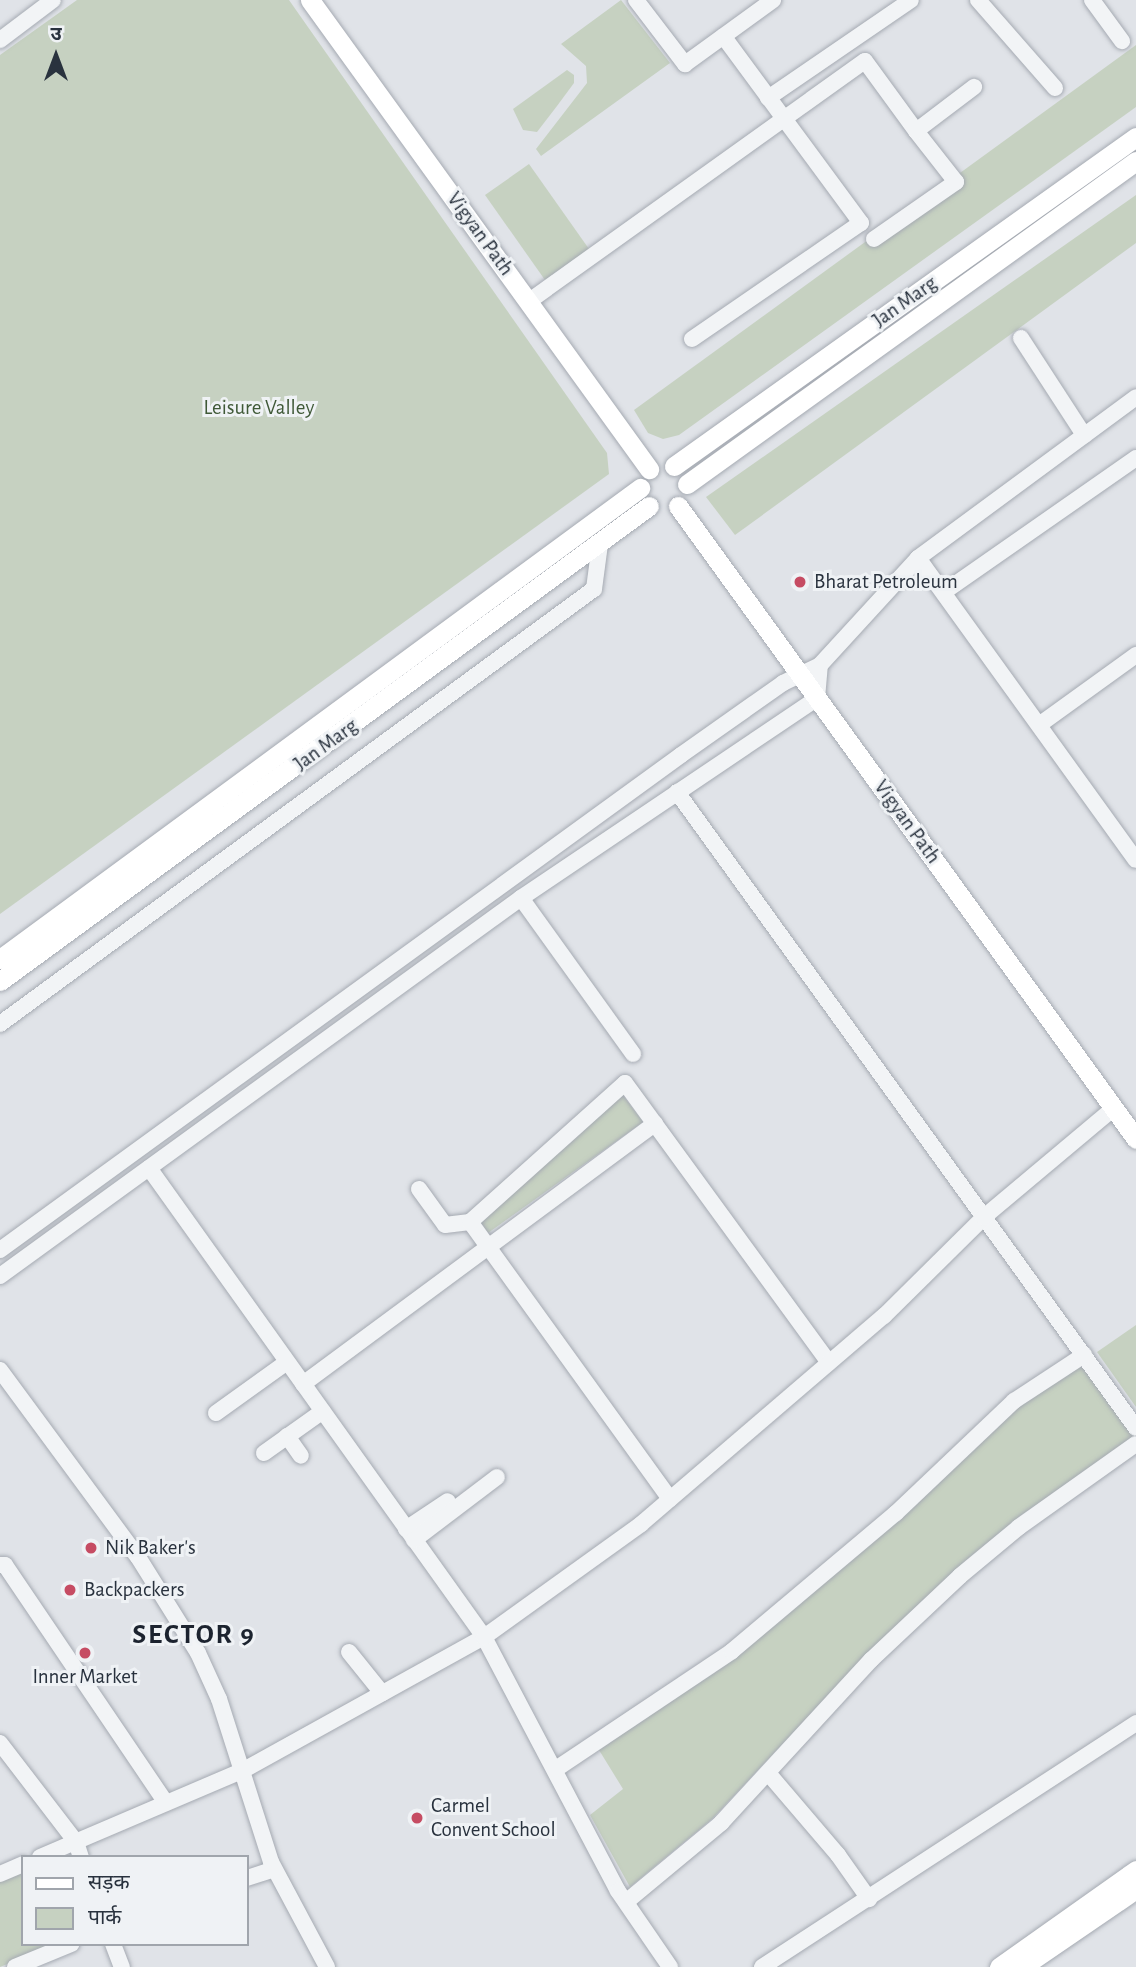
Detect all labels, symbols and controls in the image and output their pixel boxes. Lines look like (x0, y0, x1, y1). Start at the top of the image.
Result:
north arrow (21, 21, 91, 91)
text: उ (50, 25, 62, 44)
street label: Vigyan Path (441, 187, 519, 281)
street label: Jan Marg (868, 271, 942, 333)
park label: Leisure Valley (204, 395, 314, 421)
place label: Bharat Petroleum (814, 569, 958, 595)
marker: Bharat Petroleum (792, 574, 808, 590)
street label: Jan Marg (289, 713, 363, 777)
street label: Vigyan Path (868, 775, 946, 869)
place label: Nik Baker's (105, 1535, 196, 1561)
marker: Nik Baker's (83, 1540, 99, 1556)
place label: Backpackers (84, 1577, 185, 1603)
marker: Backpackers (62, 1582, 78, 1598)
district label: SECTOR 9 (133, 1618, 255, 1652)
marker: Inner Market (77, 1645, 93, 1661)
place label: Inner Market (32, 1664, 138, 1690)
place label: Carmel Convent School (431, 1793, 556, 1843)
marker: Carmel Convent School (409, 1810, 425, 1826)
legend (21, 1855, 248, 1946)
text: सड़क (88, 1872, 130, 1893)
text: पार्क (88, 1907, 122, 1928)

